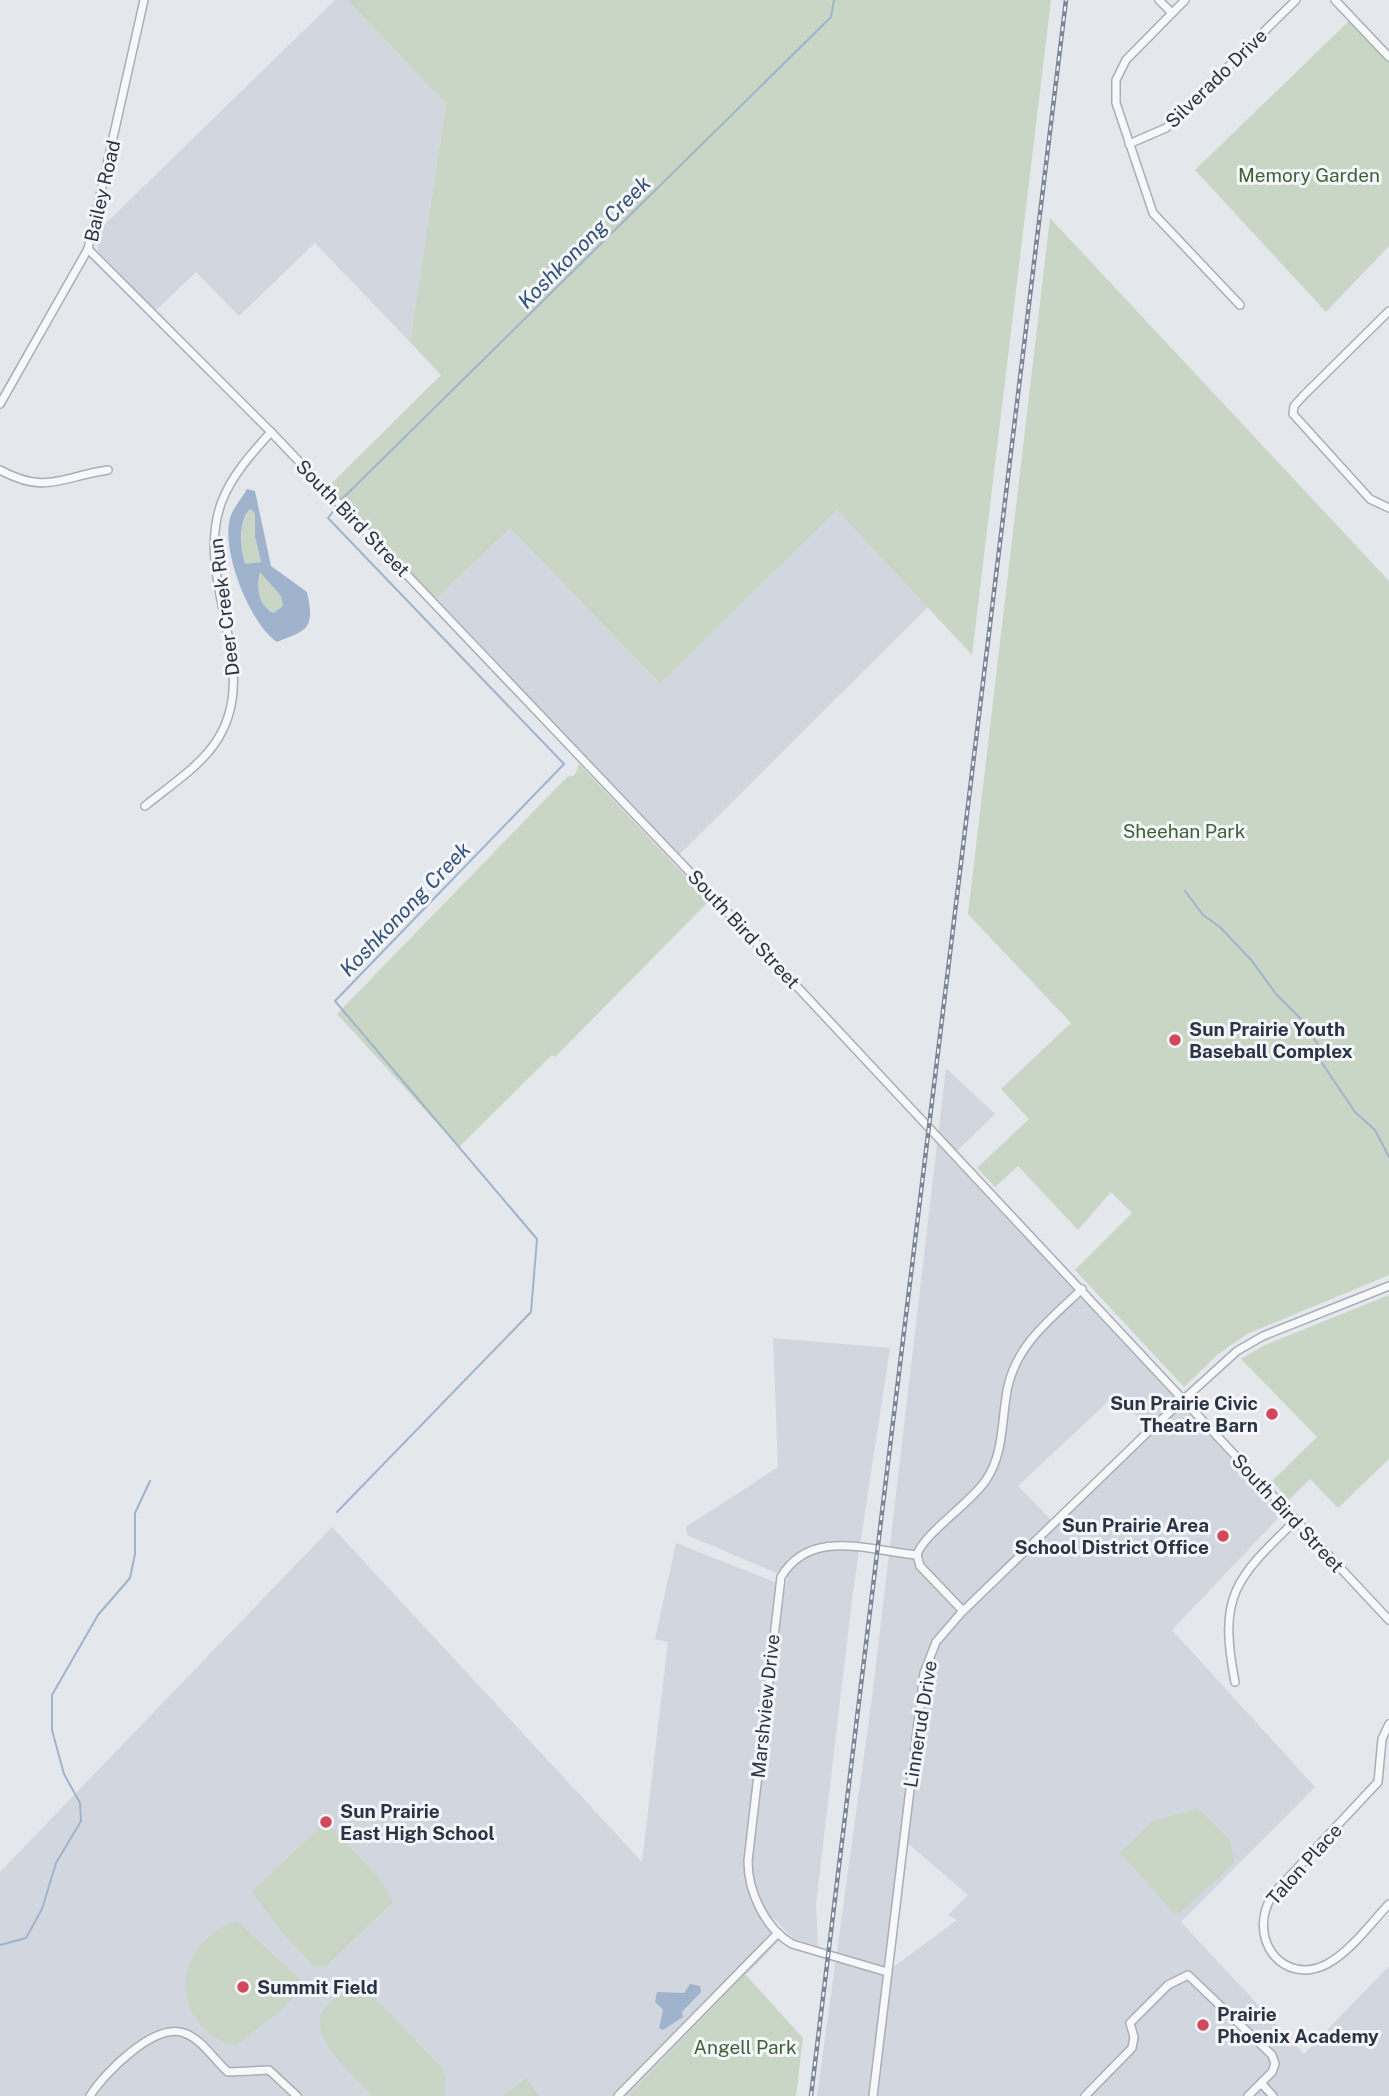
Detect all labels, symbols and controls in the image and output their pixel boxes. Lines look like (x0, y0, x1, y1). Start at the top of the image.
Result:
street label: Silverado Drive (1161, 24, 1271, 132)
street label: Bailey Road (80, 138, 124, 244)
park label: Memory Garden (1238, 164, 1380, 186)
water label: Koshkonong Creek (513, 170, 656, 313)
street label: South Bird Street (292, 455, 414, 581)
street label: Deer Creek Run (205, 537, 243, 677)
park label: Sheehan Park (1123, 820, 1246, 842)
water label: Koshkonong Creek (334, 836, 476, 981)
street label: South Bird Street (684, 865, 804, 993)
place label: Sun Prairie Youth Baseball Complex (1189, 1018, 1353, 1062)
marker: Sun Prairie Youth Baseball Complex (1167, 1032, 1183, 1048)
place label: Sun Prairie Civic Theatre Barn (1110, 1392, 1258, 1436)
marker: Sun Prairie Civic Theatre Barn (1264, 1406, 1280, 1422)
street label: South Bird Street (1228, 1449, 1348, 1577)
place label: Sun Prairie Area School District Office (1014, 1514, 1209, 1558)
marker: Sun Prairie Area School District Office (1215, 1528, 1231, 1544)
street label: Marshview Drive (746, 1633, 784, 1779)
street label: Linnerud Drive (899, 1659, 941, 1789)
place label: Sun Prairie East High School (340, 1800, 495, 1844)
marker: Sun Prairie East High School (318, 1814, 334, 1830)
street label: Talon Place (1262, 1819, 1346, 1909)
place label: Summit Field (257, 1976, 378, 1998)
marker: Summit Field (235, 1979, 251, 1995)
place label: Prairie Phoenix Academy (1217, 2003, 1379, 2047)
marker: Prairie Phoenix Academy (1195, 2017, 1211, 2033)
park label: Angell Park (693, 2036, 797, 2058)

